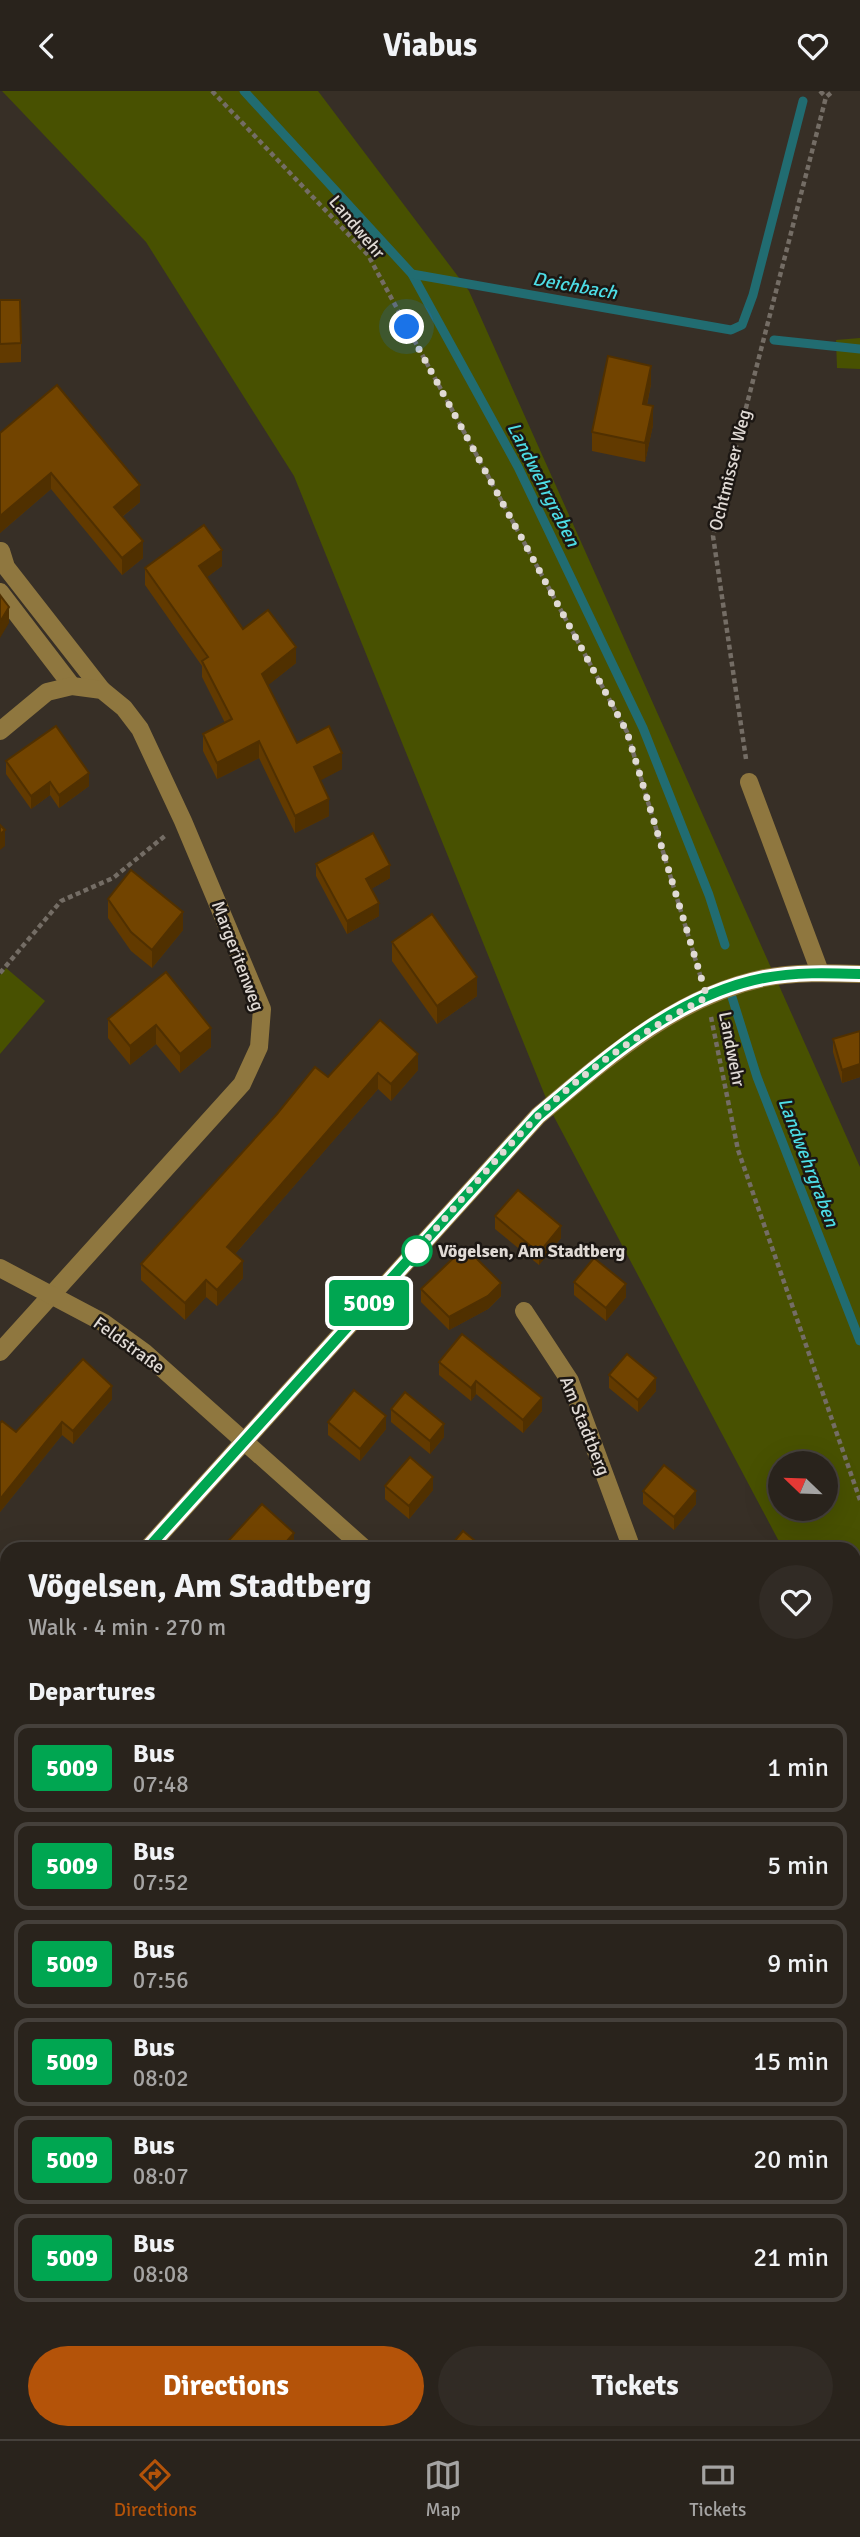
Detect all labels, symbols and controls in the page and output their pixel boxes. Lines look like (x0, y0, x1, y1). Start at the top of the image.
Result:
text: Viabus (383, 26, 477, 65)
icon: back (28, 27, 66, 65)
icon: heart (794, 27, 832, 65)
street label: Landwehr (324, 191, 390, 263)
water label: Deichbach (531, 267, 619, 305)
your location (389, 309, 424, 344)
street label: Ochtmisser Weg (704, 407, 756, 533)
water label: Landwehrgraben (501, 418, 585, 551)
street label: Margeritenweg (207, 898, 269, 1014)
street label: Landwehr (714, 1010, 750, 1089)
water label: Landwehrgraben (772, 1094, 844, 1231)
marker: Vögelsen, Am Stadtberg (402, 1236, 432, 1266)
place label: Vögelsen, Am Stadtberg (438, 1240, 626, 1262)
line badge: 5009 (320, 1280, 418, 1326)
text: 5009 (343, 1288, 395, 1318)
street label: Feldstraße (89, 1312, 169, 1378)
street label: Am Stadtberg (555, 1373, 615, 1479)
north arrow (768, 1451, 838, 1521)
map controls (768, 1451, 838, 1521)
button: heart (759, 1565, 833, 1639)
text: Vögelsen, Am Stadtberg (28, 1566, 371, 1607)
text: Walk · 4 min · 270 m (28, 1613, 226, 1642)
text: Departures (28, 1676, 155, 1708)
text: Bus (133, 1738, 175, 1770)
text: 1 min (767, 1752, 829, 1784)
text: 5009 (46, 1753, 98, 1783)
text: 07:48 (133, 1770, 189, 1799)
text: Bus (133, 1836, 175, 1868)
text: 5 min (767, 1850, 829, 1882)
text: 5009 (46, 1851, 98, 1881)
text: 07:52 (133, 1868, 189, 1897)
text: Bus (133, 1934, 175, 1966)
text: 9 min (767, 1948, 829, 1980)
text: 5009 (46, 1949, 98, 1979)
text: 07:56 (133, 1966, 189, 1995)
text: Bus (133, 2032, 175, 2064)
text: 15 min (753, 2046, 829, 2078)
text: 5009 (46, 2047, 98, 2077)
text: 08:02 (133, 2064, 189, 2093)
text: Bus (133, 2130, 175, 2162)
text: 20 min (753, 2144, 829, 2176)
text: 5009 (46, 2145, 98, 2175)
text: 08:07 (133, 2162, 189, 2191)
text: Bus (133, 2228, 175, 2260)
text: 21 min (753, 2242, 829, 2274)
text: 5009 (46, 2243, 98, 2273)
text: 08:08 (133, 2260, 189, 2289)
button: Directions (28, 2346, 424, 2426)
button: Tickets (438, 2346, 833, 2426)
tab: Directions (114, 2456, 197, 2522)
tab: Map (424, 2456, 462, 2522)
tab: Tickets (689, 2456, 746, 2522)

